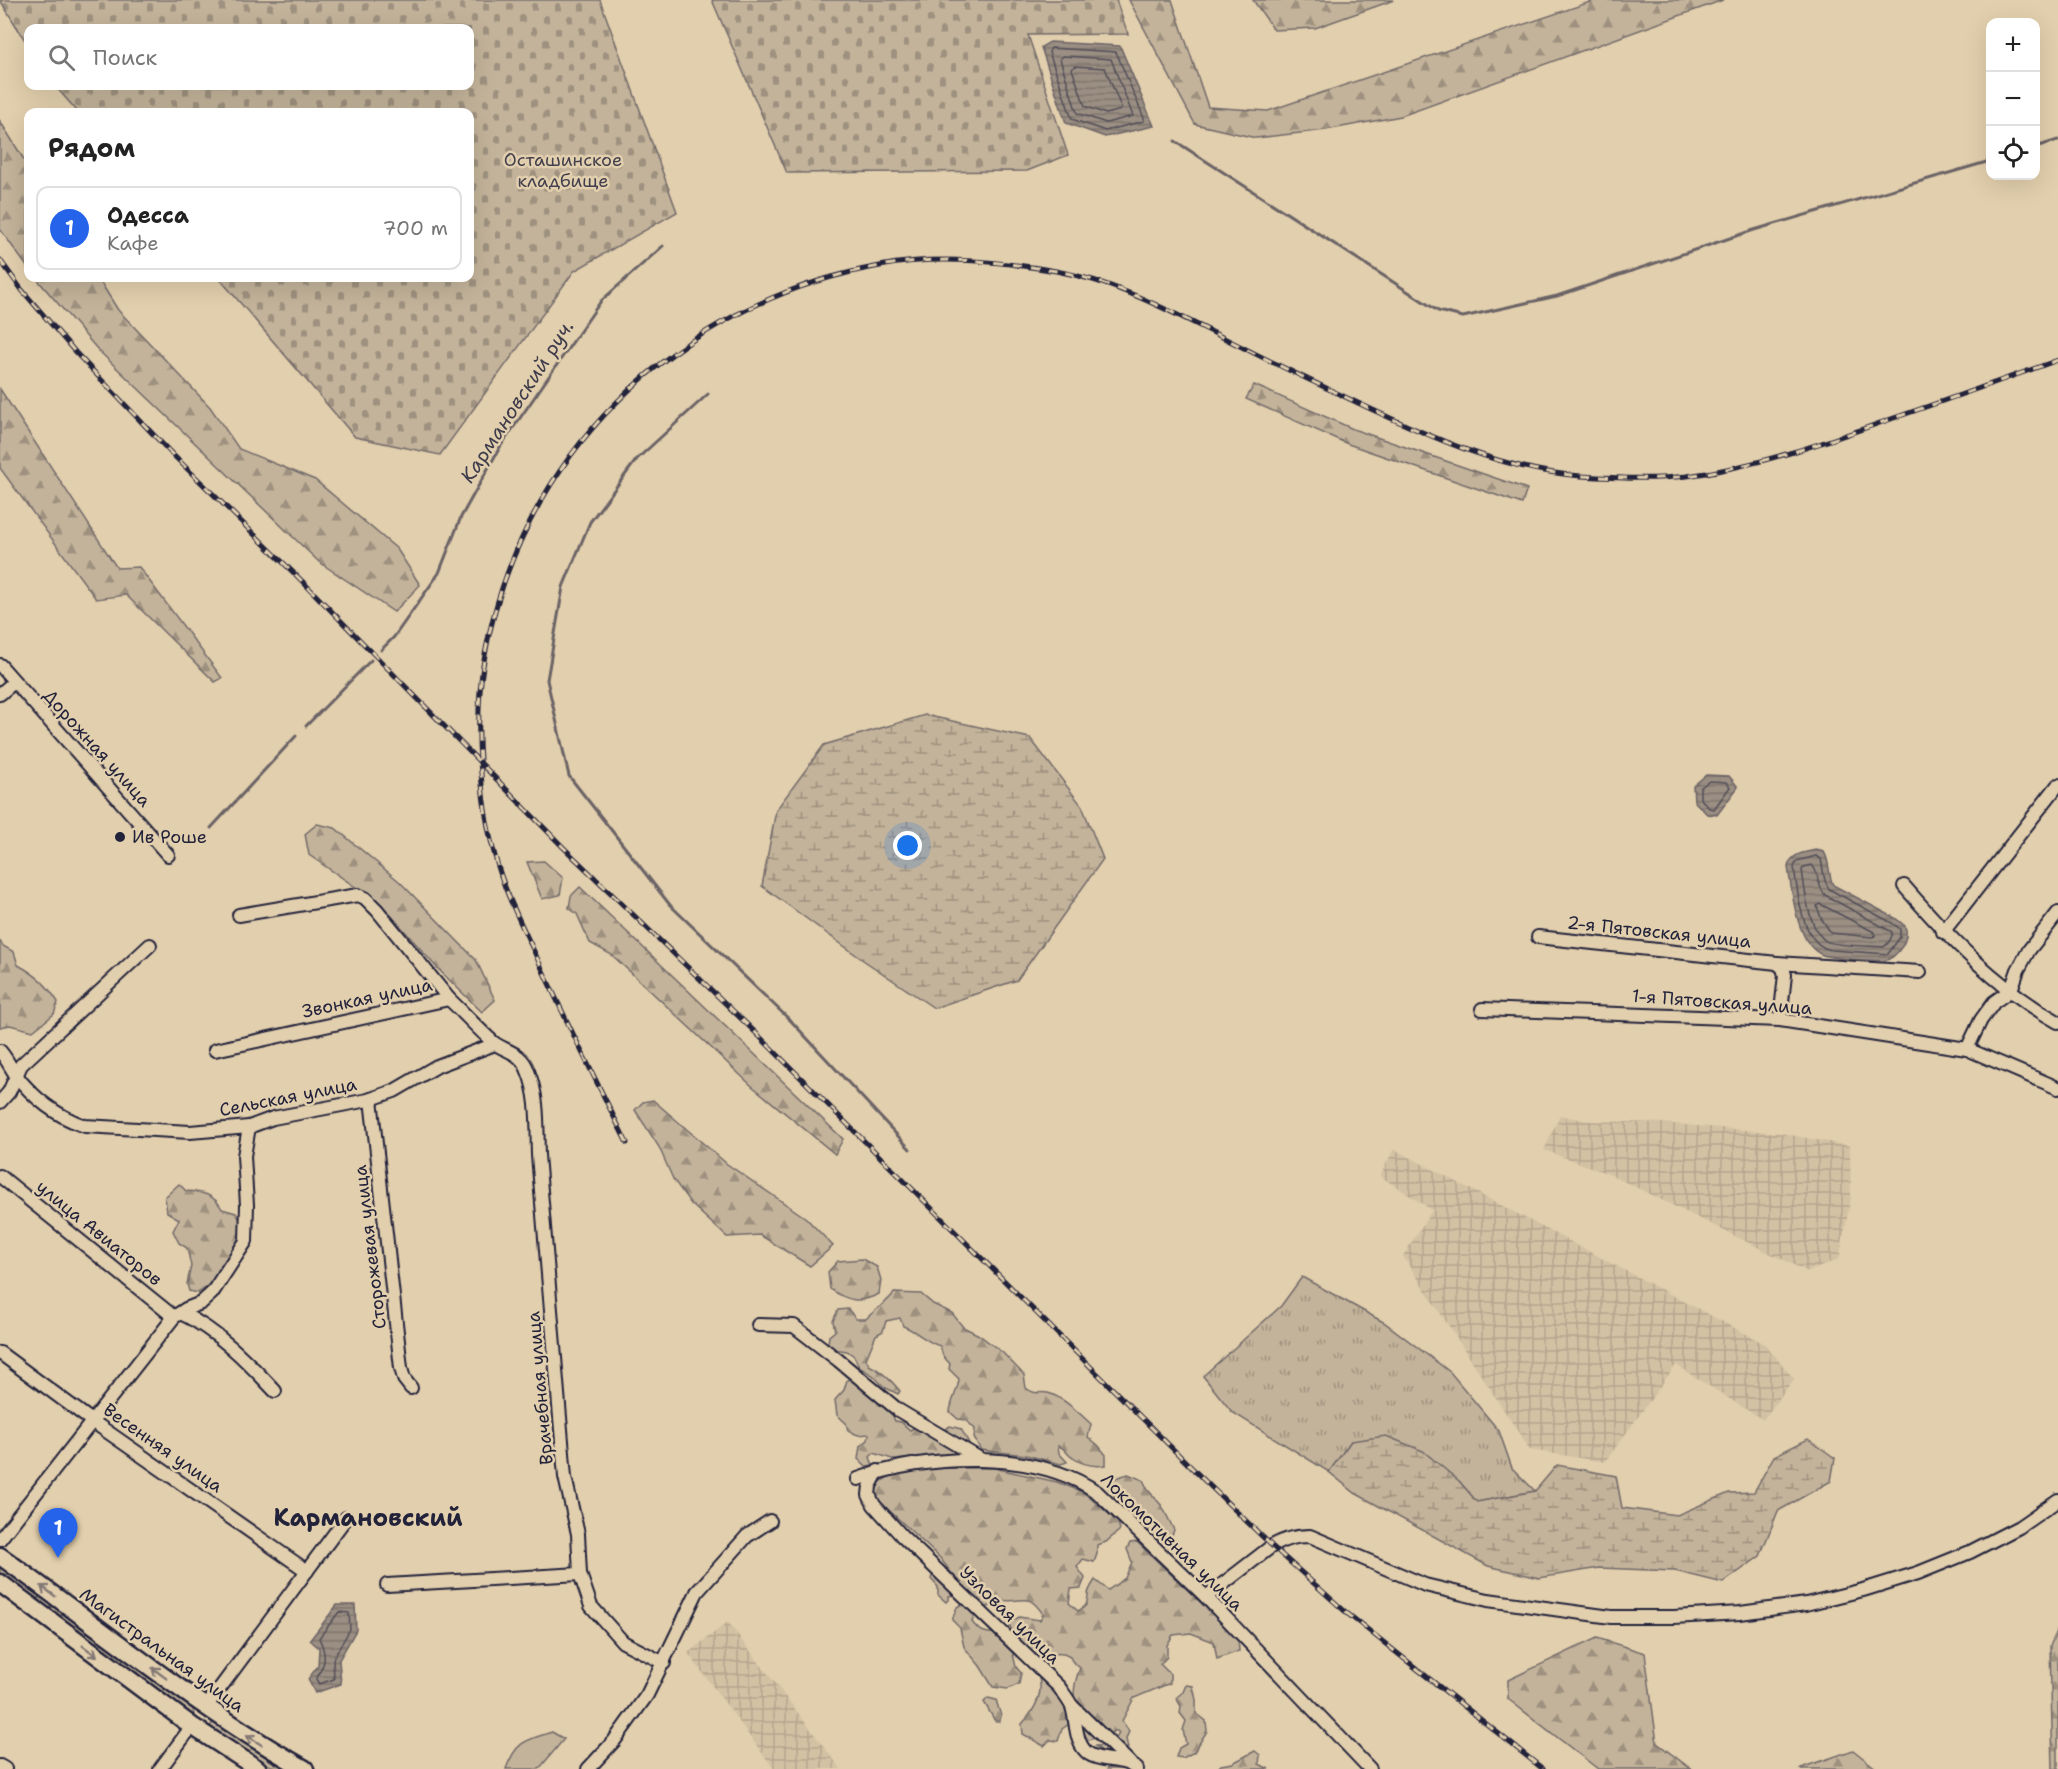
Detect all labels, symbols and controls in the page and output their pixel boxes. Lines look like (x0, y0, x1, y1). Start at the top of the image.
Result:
map controls (1986, 18, 2040, 180)
button: + (1986, 18, 2040, 72)
search box (24, 24, 474, 90)
icon: search (45, 41, 78, 74)
text: Поиск (93, 43, 157, 72)
button: − (1986, 72, 2040, 126)
button: locate (1986, 126, 2040, 180)
text: Рядом (48, 130, 135, 165)
park label: Осташинское кладбище (504, 148, 622, 193)
text: Одесса (107, 201, 189, 230)
text: 1 (65, 215, 74, 241)
text: 700 m (383, 215, 448, 241)
text: Кафе (107, 230, 159, 256)
water label: Кармановский руч. (454, 314, 580, 488)
street label: Дорожная улица (38, 684, 156, 812)
place label: Ив Роше (132, 825, 207, 849)
marker: Ив Роше (113, 830, 127, 844)
your location (893, 831, 922, 860)
street label: 2-я Пятовская улица (1566, 910, 1752, 954)
street label: Звонкая улица (300, 972, 434, 1024)
street label: 1-я Пятовская улица (1631, 984, 1813, 1020)
street label: Сельская улица (217, 1072, 359, 1122)
street label: Сторожевая улица (348, 1164, 392, 1330)
street label: улица Авиаторов (31, 1175, 167, 1291)
street label: Врачебная улица (521, 1310, 559, 1466)
street label: Весенняя улица (98, 1398, 228, 1498)
street label: Локомотивная улица (1096, 1468, 1248, 1616)
district label: Кармановский (273, 1502, 463, 1534)
pin: 1 (38, 1508, 78, 1558)
street label: Узловая улица (954, 1561, 1066, 1669)
street label: Магистральная улица (75, 1582, 249, 1718)
one-way arrow (40, 1585, 56, 1597)
one-way arrow (82, 1644, 98, 1657)
one-way arrow (151, 1666, 167, 1679)
one-way arrow (246, 1733, 263, 1746)

